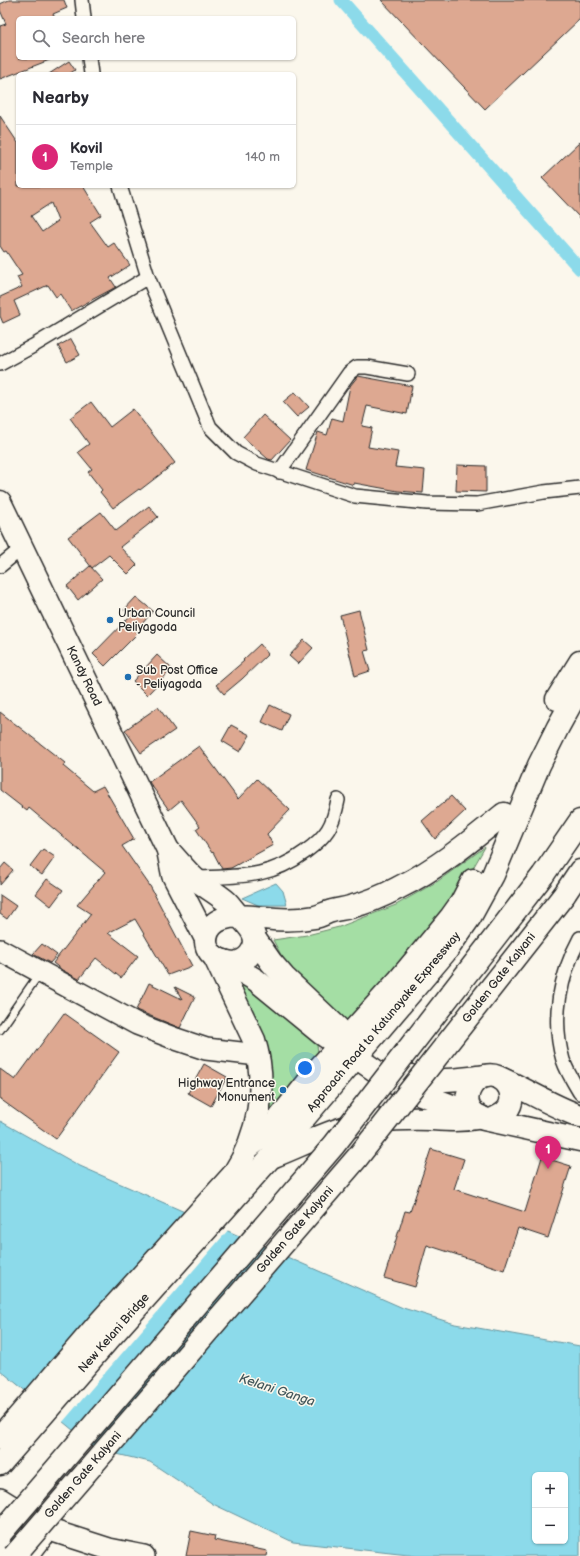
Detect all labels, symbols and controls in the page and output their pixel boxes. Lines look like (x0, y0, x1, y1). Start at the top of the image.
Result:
search box (16, 16, 296, 60)
icon: search (30, 27, 52, 49)
text: Search here (62, 29, 145, 48)
text: Nearby (32, 88, 89, 108)
text: Kovil (70, 139, 102, 158)
text: 1 (42, 149, 48, 165)
text: 140 m (245, 149, 280, 165)
text: Temple (70, 158, 113, 174)
place label: Urban Council Peliyagoda (118, 606, 195, 635)
marker: Urban Council Peliyagoda (105, 615, 115, 625)
street label: Kandy Road (63, 644, 105, 709)
place label: Sub Post Office - Peliyagoda (136, 663, 218, 692)
marker: Sub Post Office - Peliyagoda (123, 672, 133, 682)
street label: Approach Road to Katunayake Expressway (304, 928, 464, 1115)
street label: Golden Gate Kalyani (459, 930, 539, 1026)
your location (295, 1058, 315, 1078)
place label: Highway Entrance Monument (178, 1076, 275, 1105)
marker: Highway Entrance Monument (278, 1085, 288, 1095)
pin: 1 (535, 1136, 561, 1169)
street label: Golden Gate Kalyani (253, 1183, 337, 1277)
street label: New Kelani Bridge (75, 1290, 153, 1376)
water label: Kelani Ganga (237, 1370, 317, 1410)
street label: Golden Gate Kalyani (41, 1428, 125, 1522)
map controls (532, 1472, 568, 1544)
button: + (532, 1472, 568, 1508)
button: − (532, 1508, 568, 1544)

